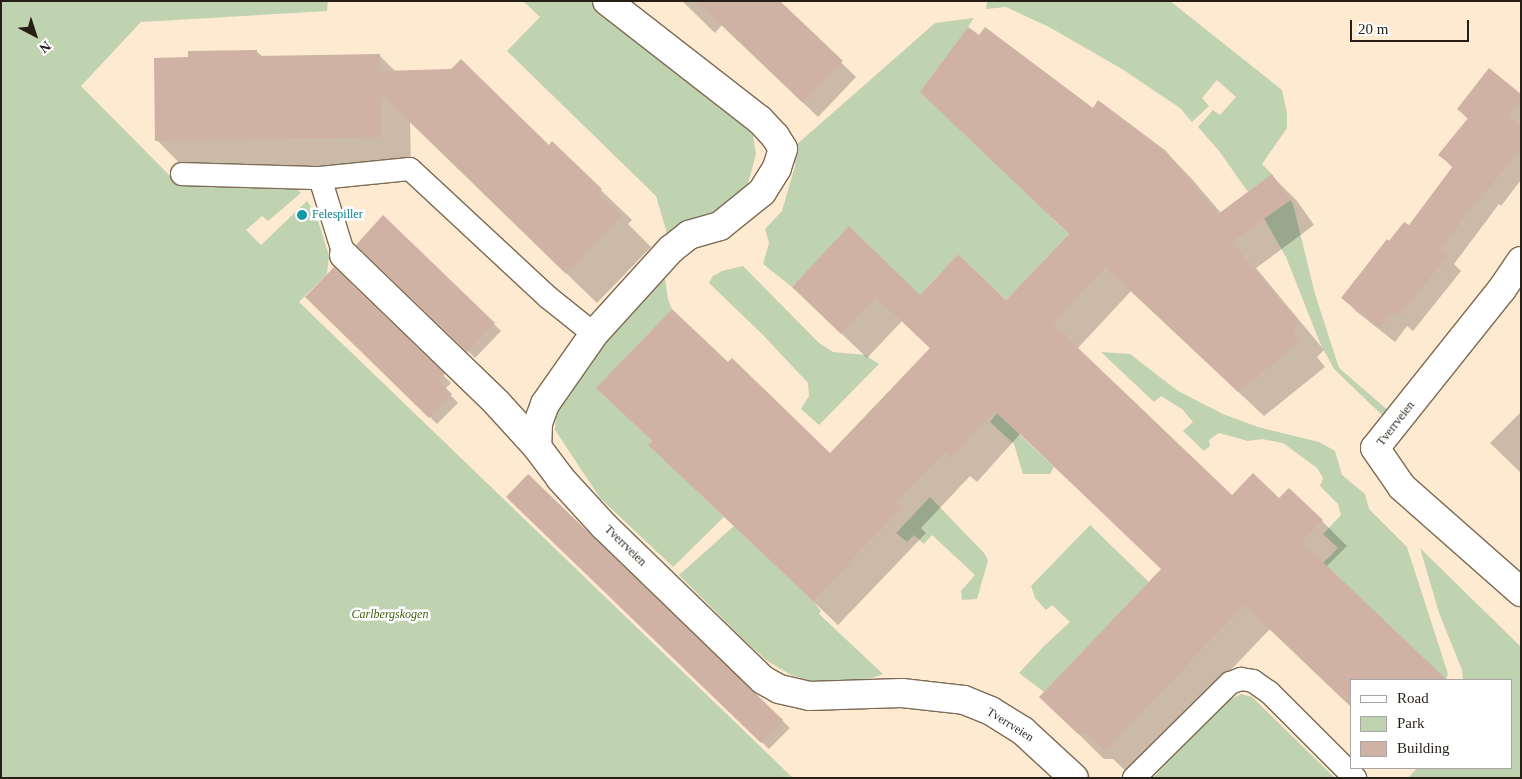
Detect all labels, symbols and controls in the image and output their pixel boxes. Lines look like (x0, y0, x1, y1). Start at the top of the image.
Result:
north arrow (10, 10, 60, 60)
scale bar (1352, 10, 1471, 42)
text: 20 m (1358, 21, 1388, 37)
text: N (36, 38, 54, 56)
place label: Felespiller (312, 208, 363, 222)
marker: Felespiller (296, 209, 308, 221)
street label: Tverrveien (1374, 399, 1418, 449)
street label: Tverrveien (601, 523, 649, 569)
park label: Carlbergskogen (352, 608, 428, 622)
legend (1350, 679, 1512, 769)
text: Road (1397, 690, 1429, 706)
street label: Tverrveien (984, 705, 1036, 745)
text: Park (1397, 715, 1425, 731)
text: Building (1397, 740, 1450, 756)

